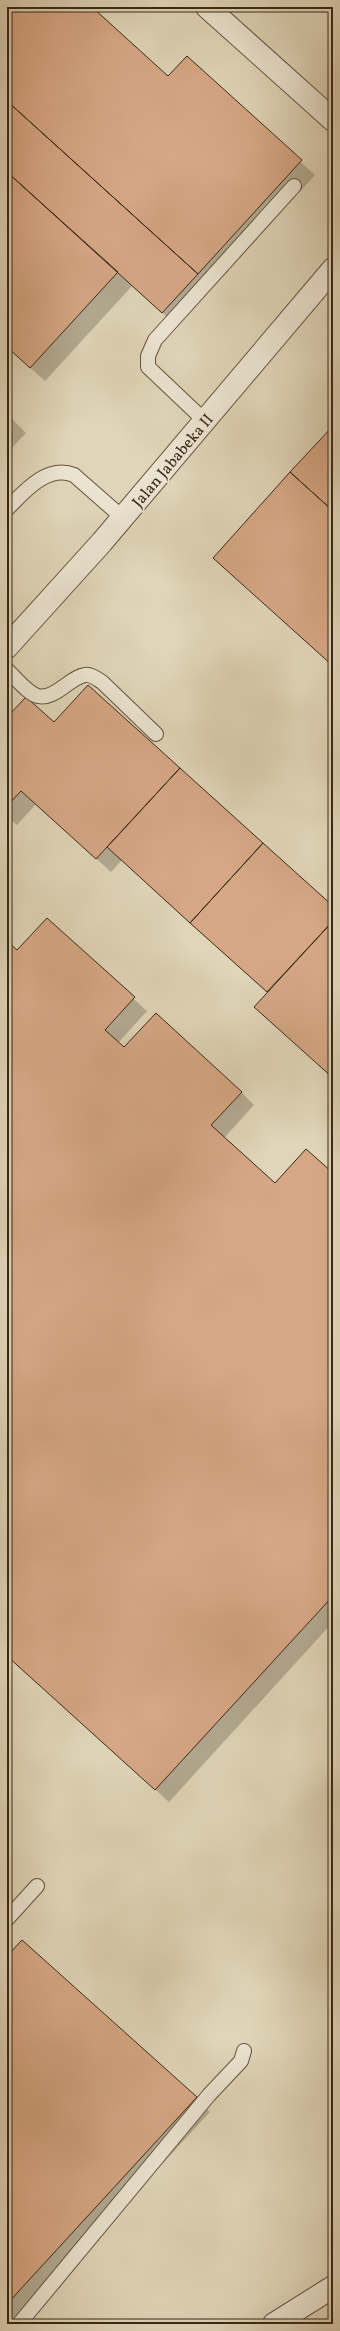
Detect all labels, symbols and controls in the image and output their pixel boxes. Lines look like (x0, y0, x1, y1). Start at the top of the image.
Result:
street label: Jalan Jababeka II (128, 410, 219, 513)

